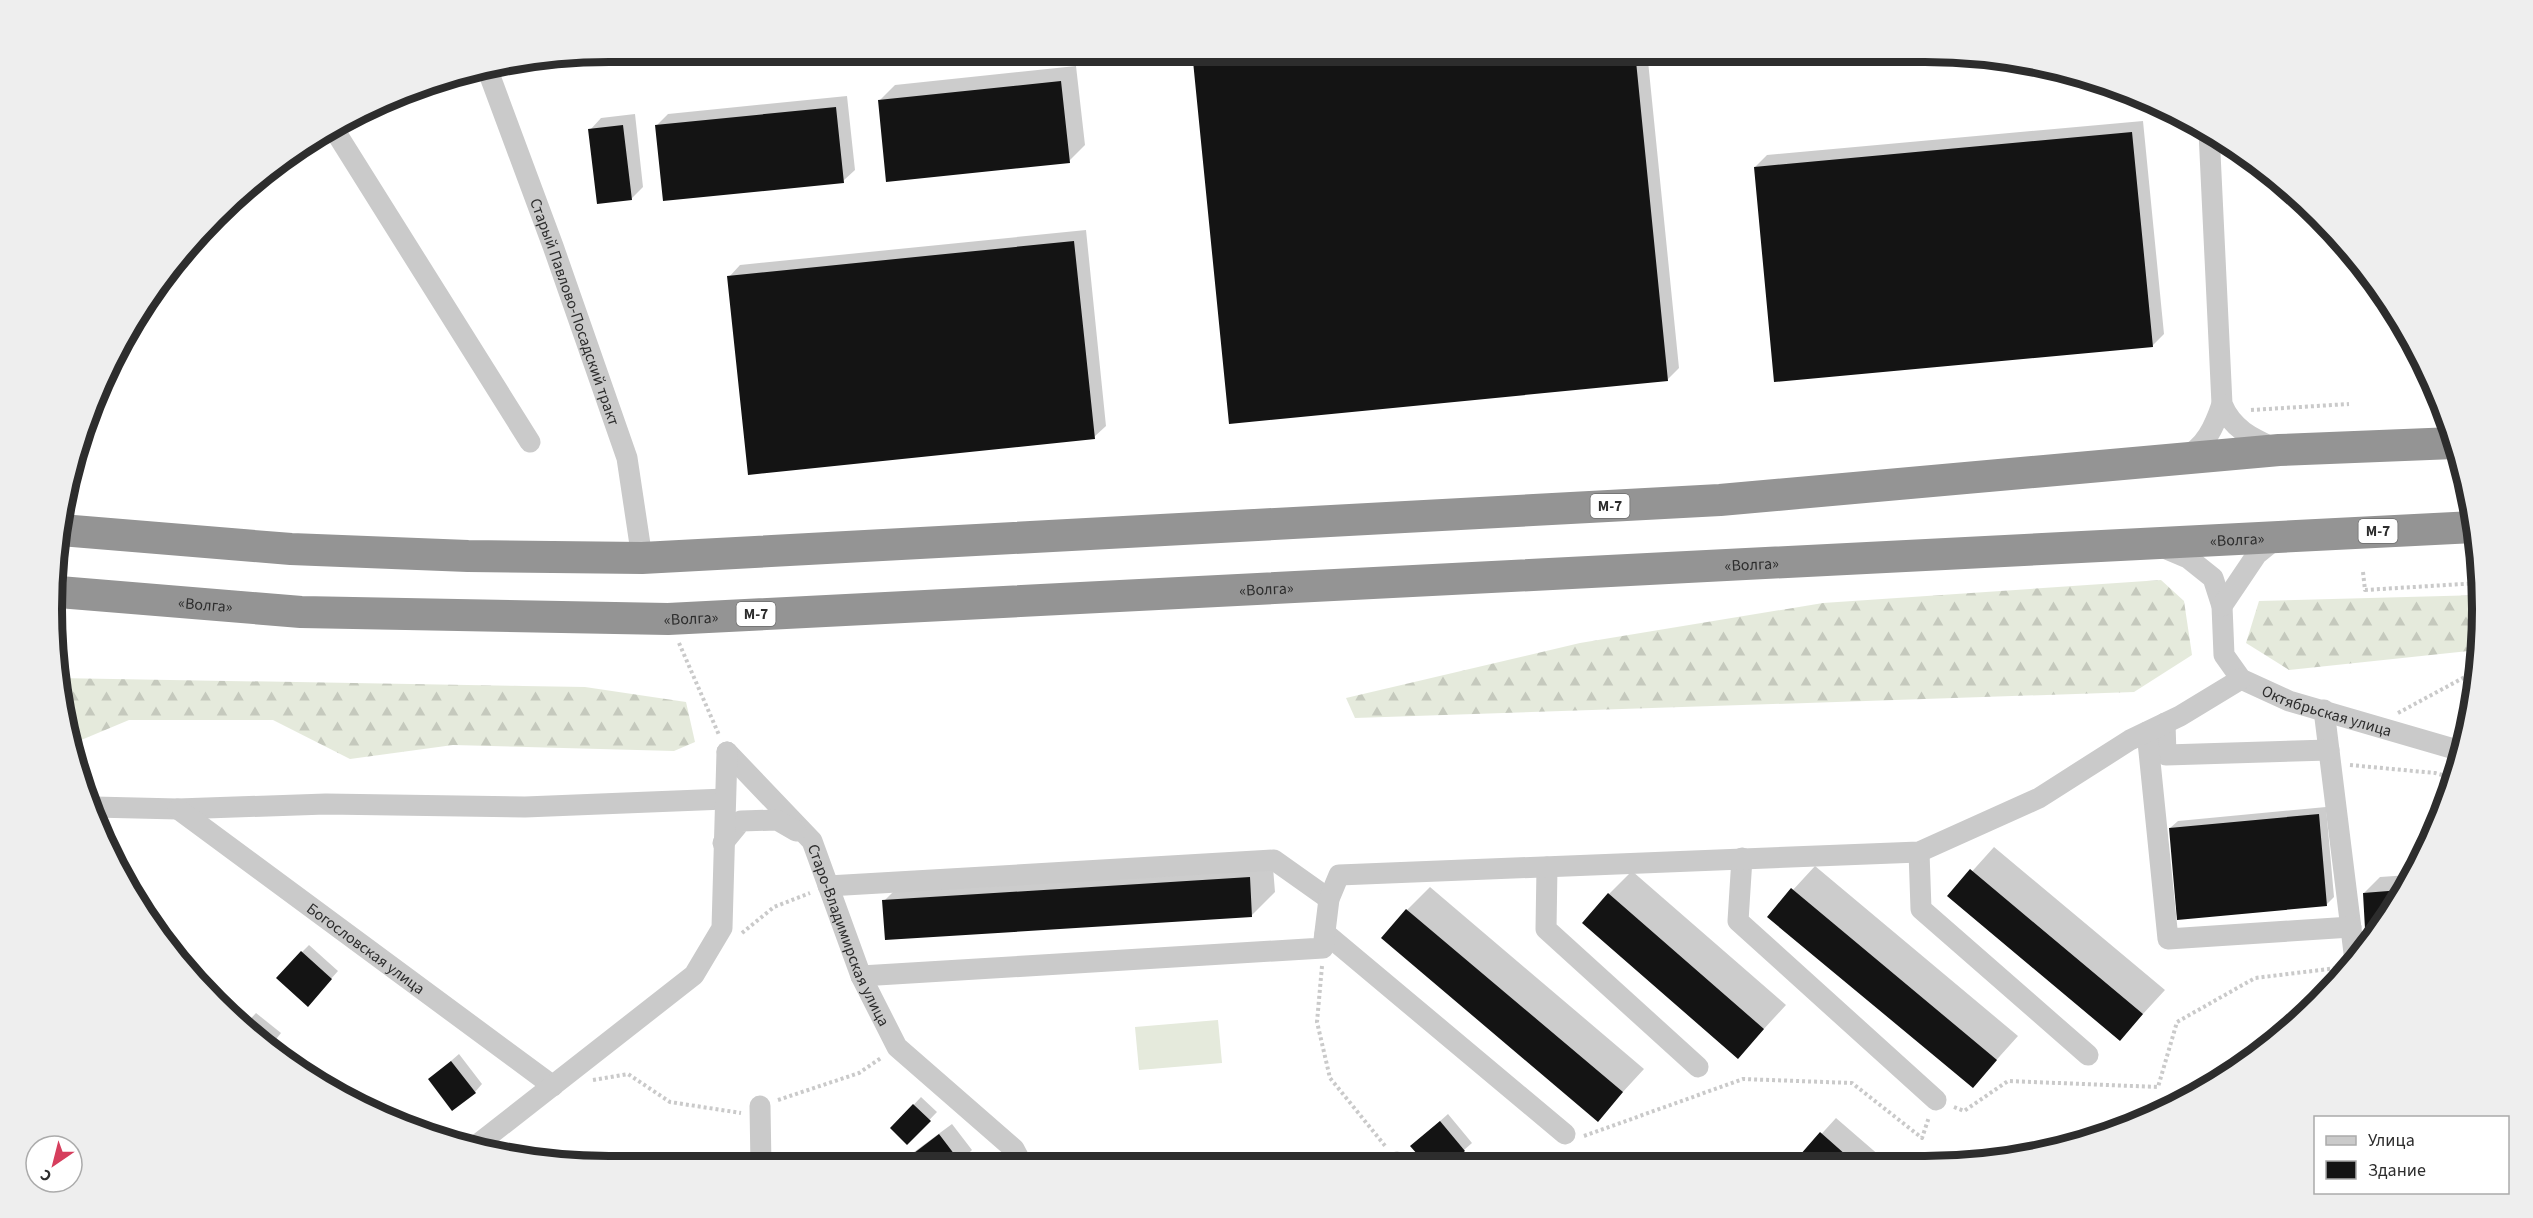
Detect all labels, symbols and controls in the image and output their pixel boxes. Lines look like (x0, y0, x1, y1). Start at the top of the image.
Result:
street label: Старый Павлово-Посадский тракт (524, 195, 625, 429)
road number: М-7 (1590, 494, 1630, 518)
road number: М-7 (2358, 519, 2398, 543)
street label: «Волга» (2209, 528, 2265, 552)
street label: «Волга» (1724, 552, 1780, 577)
street label: «Волга» (1239, 577, 1294, 602)
street label: «Волга» (177, 592, 234, 618)
road number: М-7 (736, 602, 776, 626)
street label: «Волга» (664, 606, 719, 631)
street label: Октябрьская улица (2258, 680, 2394, 742)
street label: Старо-Владимирская улица (802, 841, 895, 1030)
street label: Богословская улица (302, 898, 429, 1000)
legend (2314, 1116, 2509, 1194)
text: Улица (2368, 1128, 2415, 1153)
north arrow (24, 1134, 84, 1194)
text: Здание (2368, 1158, 2426, 1183)
text: С (36, 1164, 56, 1187)

